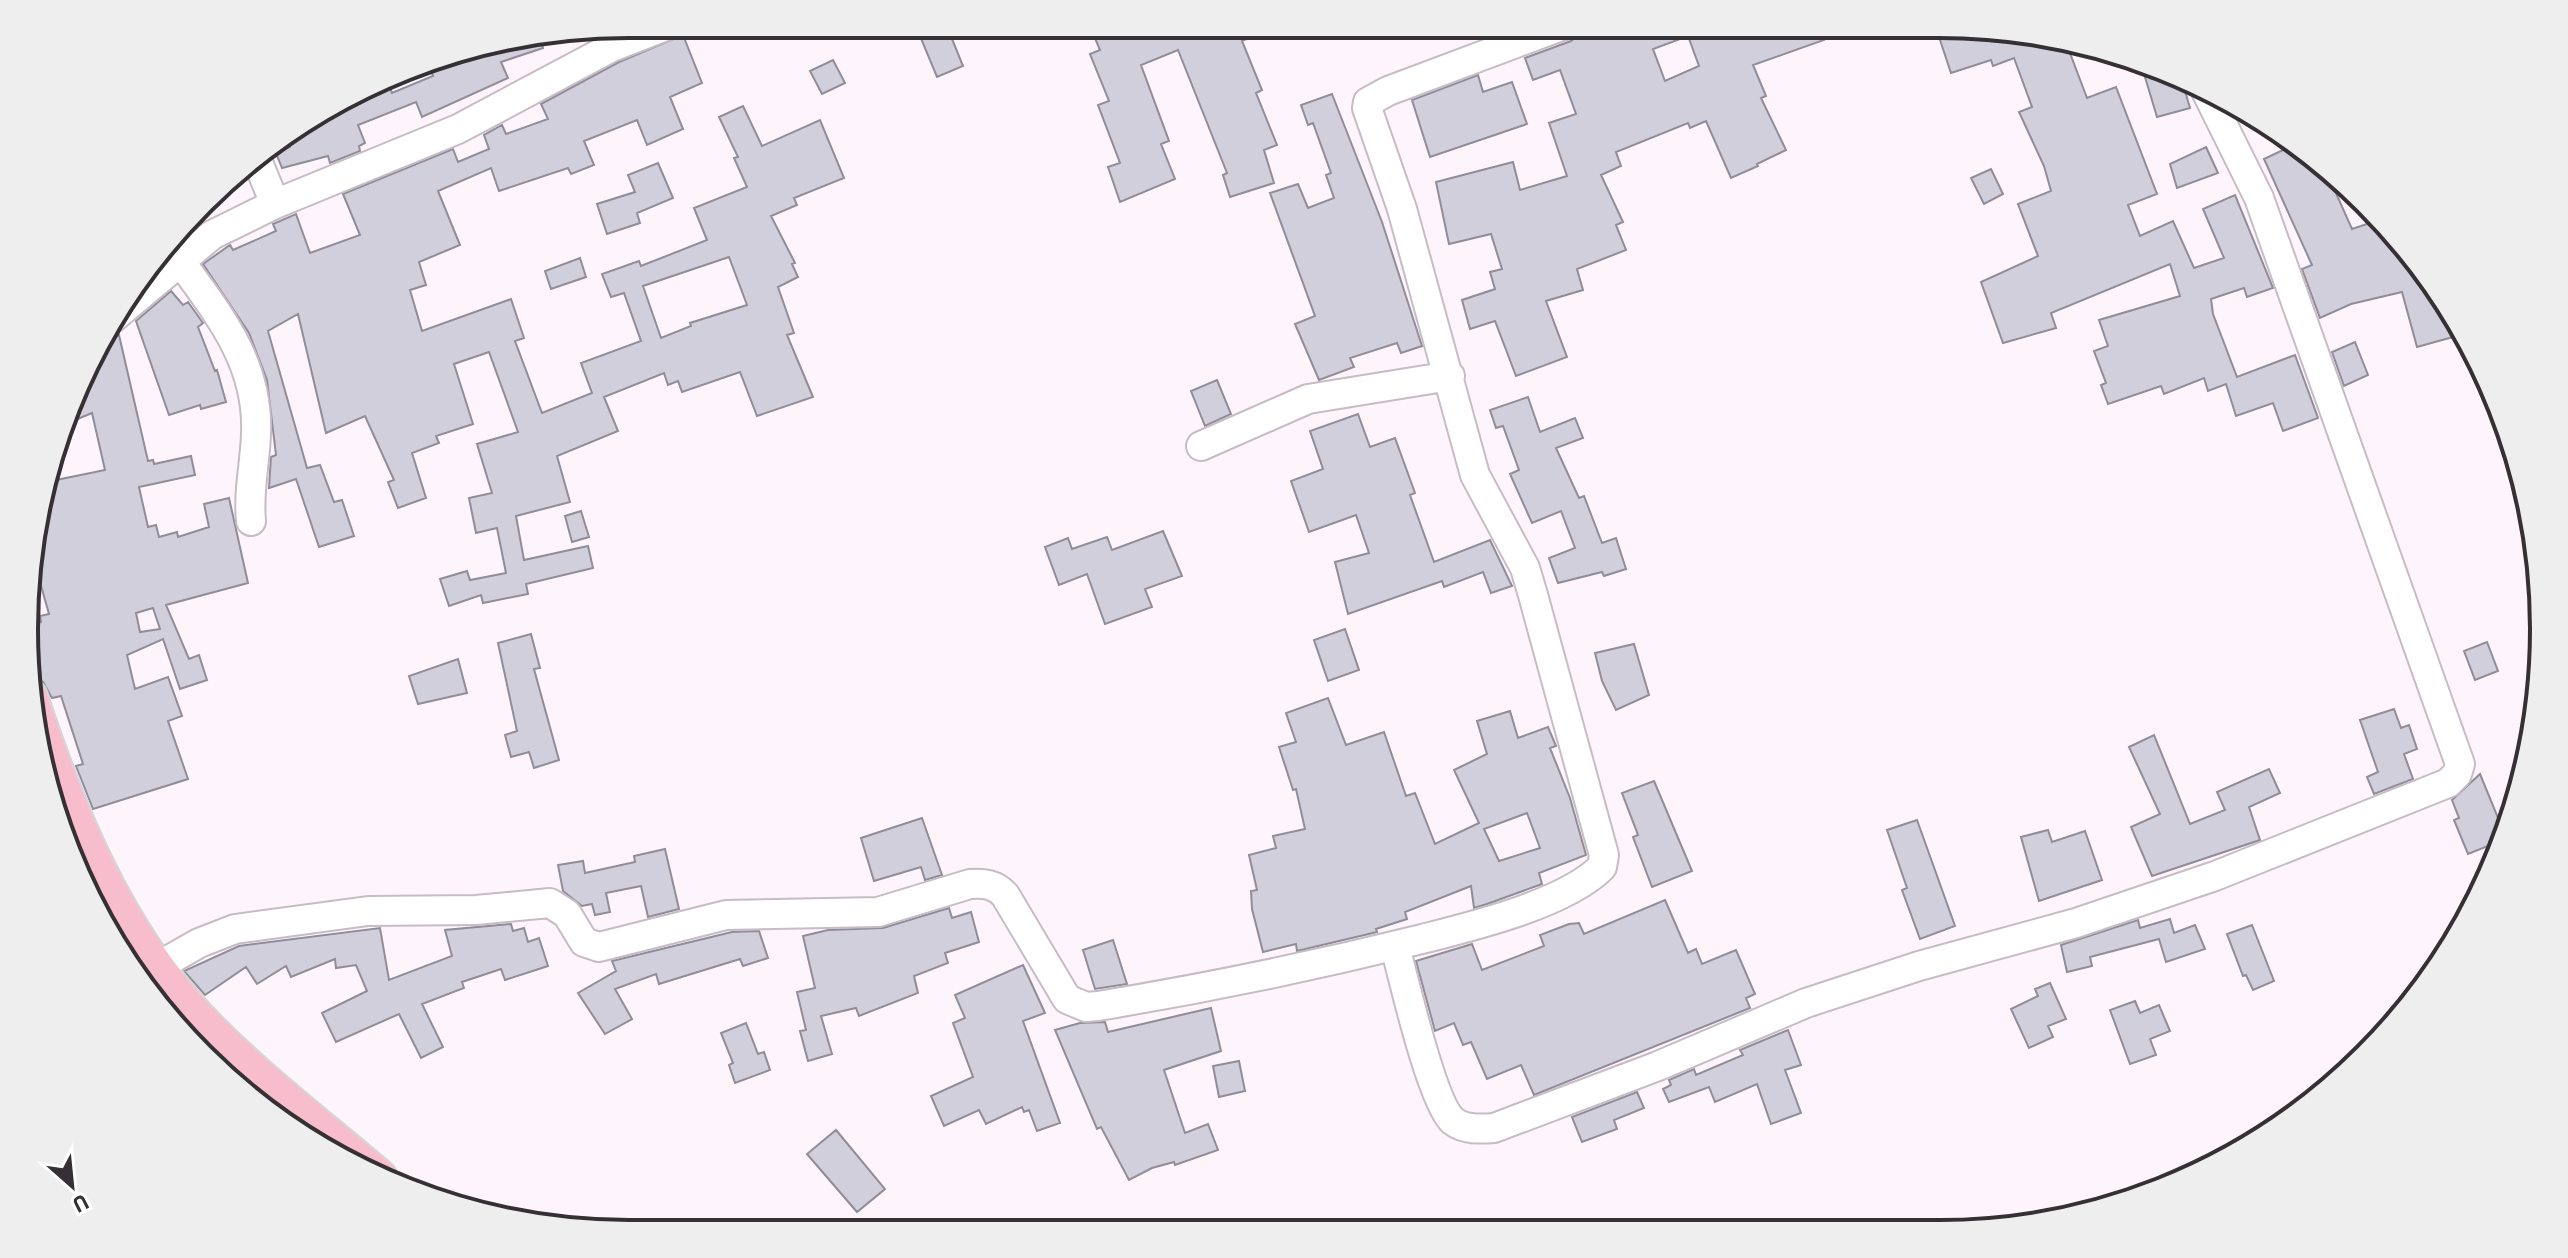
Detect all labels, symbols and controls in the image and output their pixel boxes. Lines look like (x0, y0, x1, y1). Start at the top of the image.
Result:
north arrow (32, 1146, 112, 1226)
text: U (67, 1185, 95, 1222)

